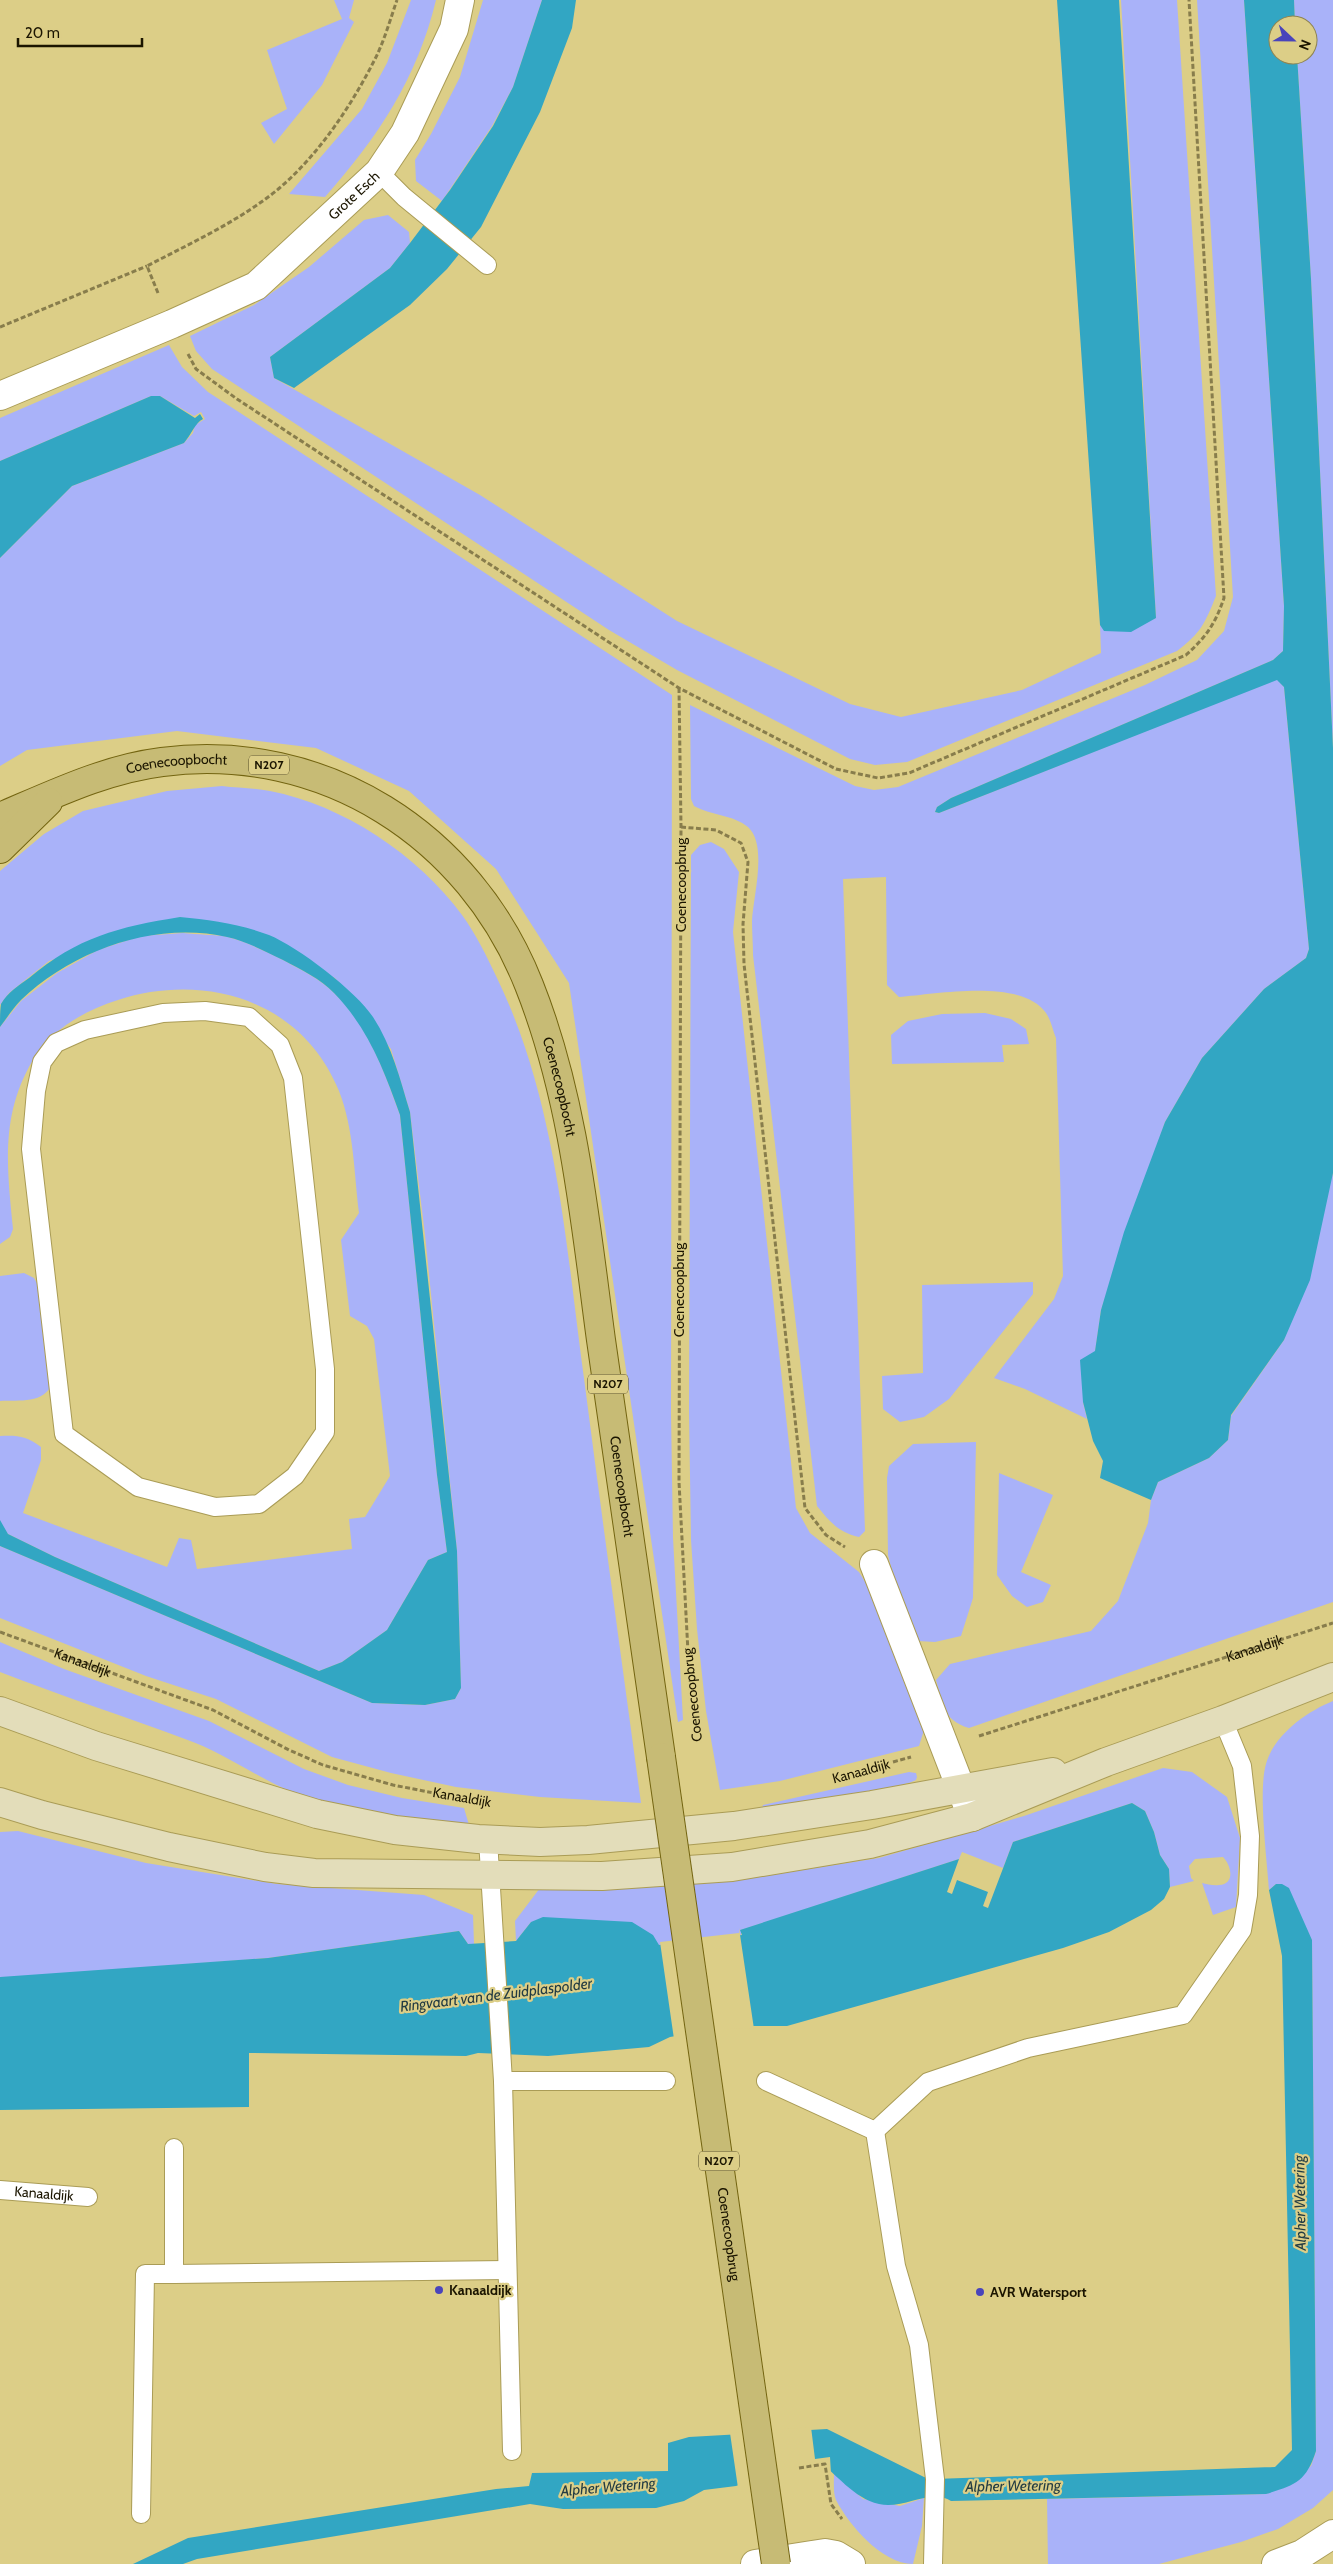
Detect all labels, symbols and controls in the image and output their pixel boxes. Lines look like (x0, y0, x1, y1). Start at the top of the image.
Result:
scale bar (18, 15, 141, 47)
north arrow (1268, 15, 1318, 65)
text: 20 m (25, 24, 60, 42)
text: N (1295, 37, 1315, 53)
street label: Grote Esch (324, 167, 383, 224)
street label: Coenecoopbocht (124, 750, 228, 778)
road number: N207 (249, 756, 289, 774)
street label: Coenecoopbrug (672, 837, 690, 932)
street label: Coenecoopbocht (539, 1035, 580, 1138)
street label: Coenecoopbrug (670, 1242, 688, 1337)
road number: N207 (588, 1375, 628, 1394)
street label: Coenecoopbocht (606, 1435, 638, 1539)
street label: Kanaaldijk (1223, 1630, 1286, 1666)
street label: Kanaaldijk (52, 1644, 114, 1681)
street label: Coenecoopbrug (678, 1646, 706, 1743)
street label: Kanaaldijk (830, 1754, 893, 1787)
street label: Kanaaldijk (431, 1783, 493, 1811)
water label: Ringvaart van de Zuidplaspolder (399, 1974, 594, 2016)
road number: N207 (699, 2152, 739, 2170)
water label: Alpher Wetering (1290, 2154, 1310, 2252)
street label: Kanaaldijk (14, 2182, 75, 2205)
street label: Coenecoopbrug (713, 2186, 745, 2283)
place label: Kanaaldijk (449, 2281, 512, 2299)
place label: AVR Watersport (990, 2283, 1087, 2301)
marker: Kanaaldijk (433, 2284, 445, 2296)
marker: AVR Watersport (974, 2286, 986, 2298)
water label: Alpher Wetering (559, 2474, 657, 2500)
water label: Alpher Wetering (964, 2476, 1062, 2496)

